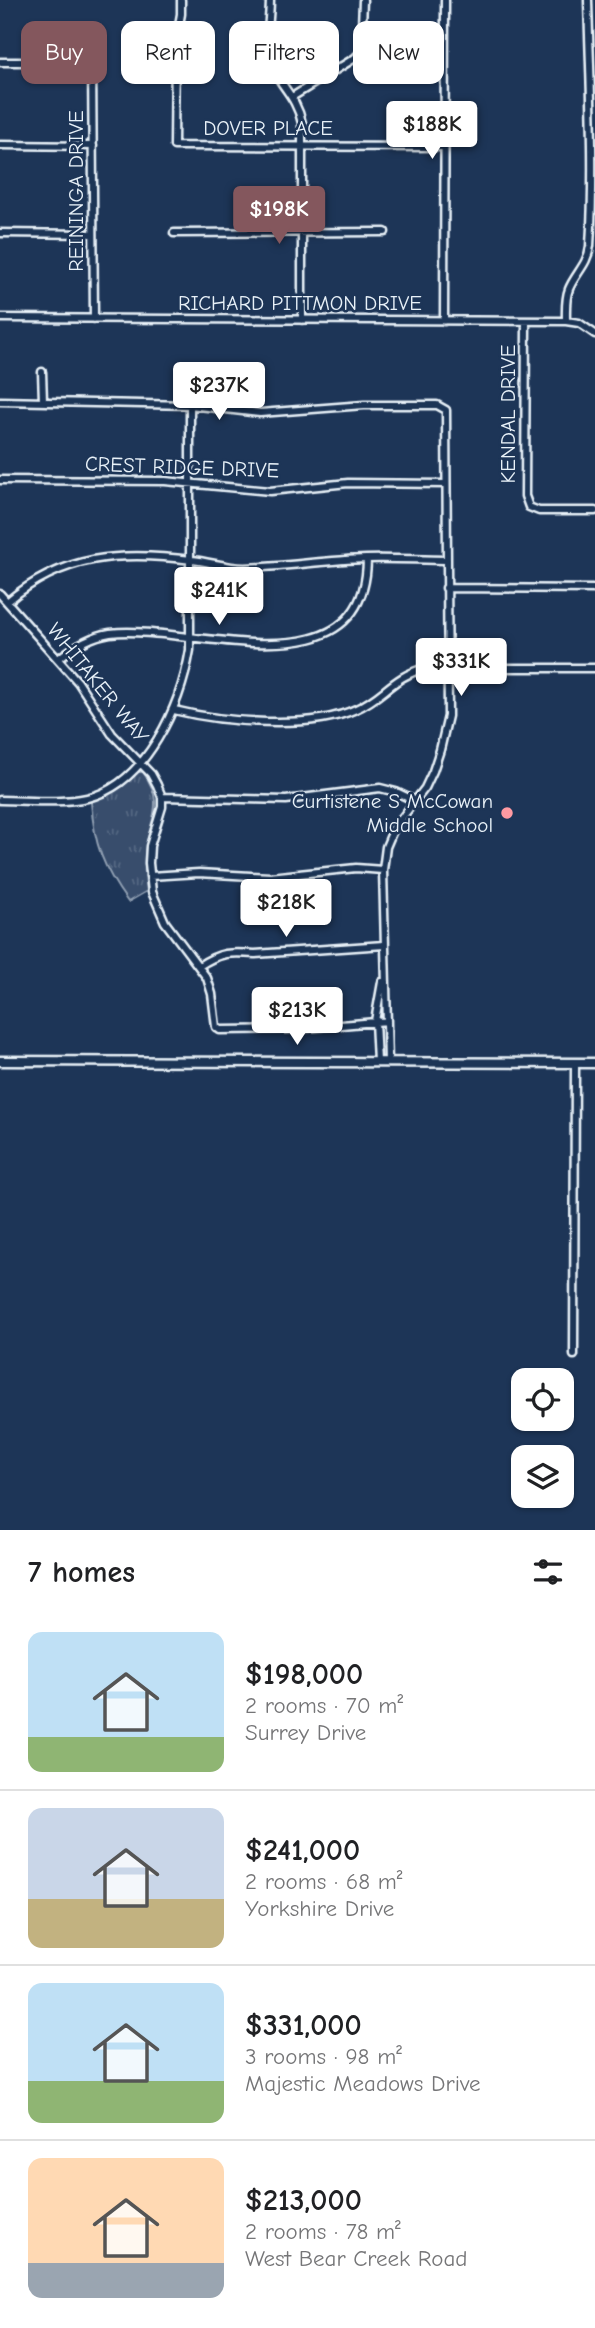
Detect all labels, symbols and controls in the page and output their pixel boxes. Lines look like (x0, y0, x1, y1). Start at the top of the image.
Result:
chip: Buy (21, 21, 107, 84)
chip: Rent (121, 21, 215, 84)
chip: Filters (229, 21, 339, 84)
chip: New (353, 21, 444, 84)
pin: $188K (383, 102, 481, 161)
street label: REININGA DRIVE (64, 110, 88, 272)
text: $188K (402, 110, 462, 137)
street label: DOVER PLACE (203, 116, 333, 140)
pin: $198K (230, 187, 328, 246)
text: $198K (249, 195, 309, 222)
street label: RICHARD PITTMON DRIVE (178, 291, 422, 315)
street label: KENDAL DRIVE (496, 344, 520, 484)
pin: $237K (170, 362, 268, 422)
text: $237K (189, 371, 249, 398)
street label: CREST RIDGE DRIVE (85, 452, 279, 482)
pin: $241K (170, 568, 268, 627)
text: $241K (190, 576, 248, 603)
street label: WHITAKER WAY (42, 618, 154, 748)
pin: $331K (412, 638, 510, 698)
text: $331K (432, 647, 490, 674)
place label: Curtistene S McCowan Middle School (292, 789, 493, 837)
marker: Curtistene S McCowan Middle School (499, 805, 515, 821)
pin: $218K (237, 880, 335, 939)
text: $218K (256, 888, 316, 915)
pin: $213K (248, 988, 346, 1047)
text: $213K (268, 996, 326, 1023)
map controls (511, 1368, 574, 1508)
button: locate (511, 1368, 574, 1431)
button: layers (511, 1445, 574, 1508)
icon: filters (529, 1553, 567, 1591)
text: 7 homes (28, 1555, 135, 1590)
text: $198,000 (245, 1657, 363, 1692)
icon: home (84, 1660, 168, 1744)
text: 2 rooms · 70 m² (245, 1692, 403, 1719)
text: Surrey Drive (245, 1719, 366, 1746)
text: $241,000 (245, 1833, 360, 1868)
icon: home (84, 1836, 168, 1920)
text: 2 rooms · 68 m² (245, 1868, 403, 1895)
text: Yorkshire Drive (245, 1895, 394, 1922)
text: $331,000 (245, 2008, 362, 2043)
icon: home (84, 2011, 168, 2095)
text: 3 rooms · 98 m² (245, 2043, 402, 2070)
text: Majestic Meadows Drive (245, 2070, 481, 2097)
text: $213,000 (245, 2183, 362, 2218)
icon: home (84, 2186, 168, 2270)
text: 2 rooms · 78 m² (245, 2218, 401, 2245)
text: West Bear Creek Road (245, 2245, 468, 2272)

